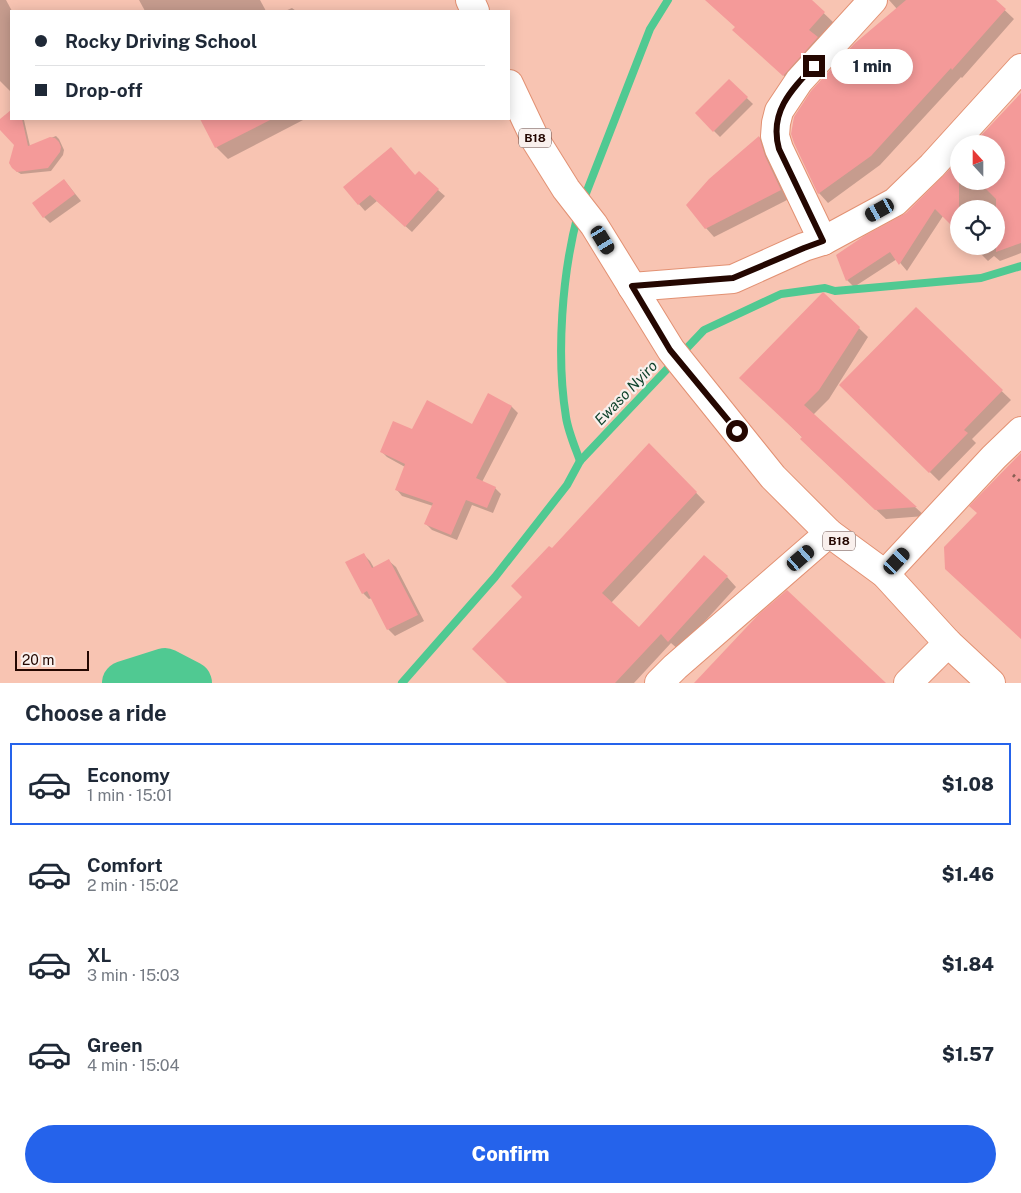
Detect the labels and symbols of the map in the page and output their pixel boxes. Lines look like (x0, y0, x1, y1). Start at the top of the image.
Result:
callout: 1 min (832, 48, 914, 84)
route end (803, 55, 825, 77)
road number: B18 (519, 128, 551, 148)
north arrow (950, 135, 1005, 190)
car (863, 196, 896, 224)
car (588, 223, 617, 257)
water label: Ewaso Nyiro (591, 357, 660, 428)
route start (726, 420, 748, 442)
road number: B18 (823, 532, 855, 550)
car (784, 542, 817, 574)
car (881, 545, 912, 577)
scale bar (15, 648, 89, 671)

